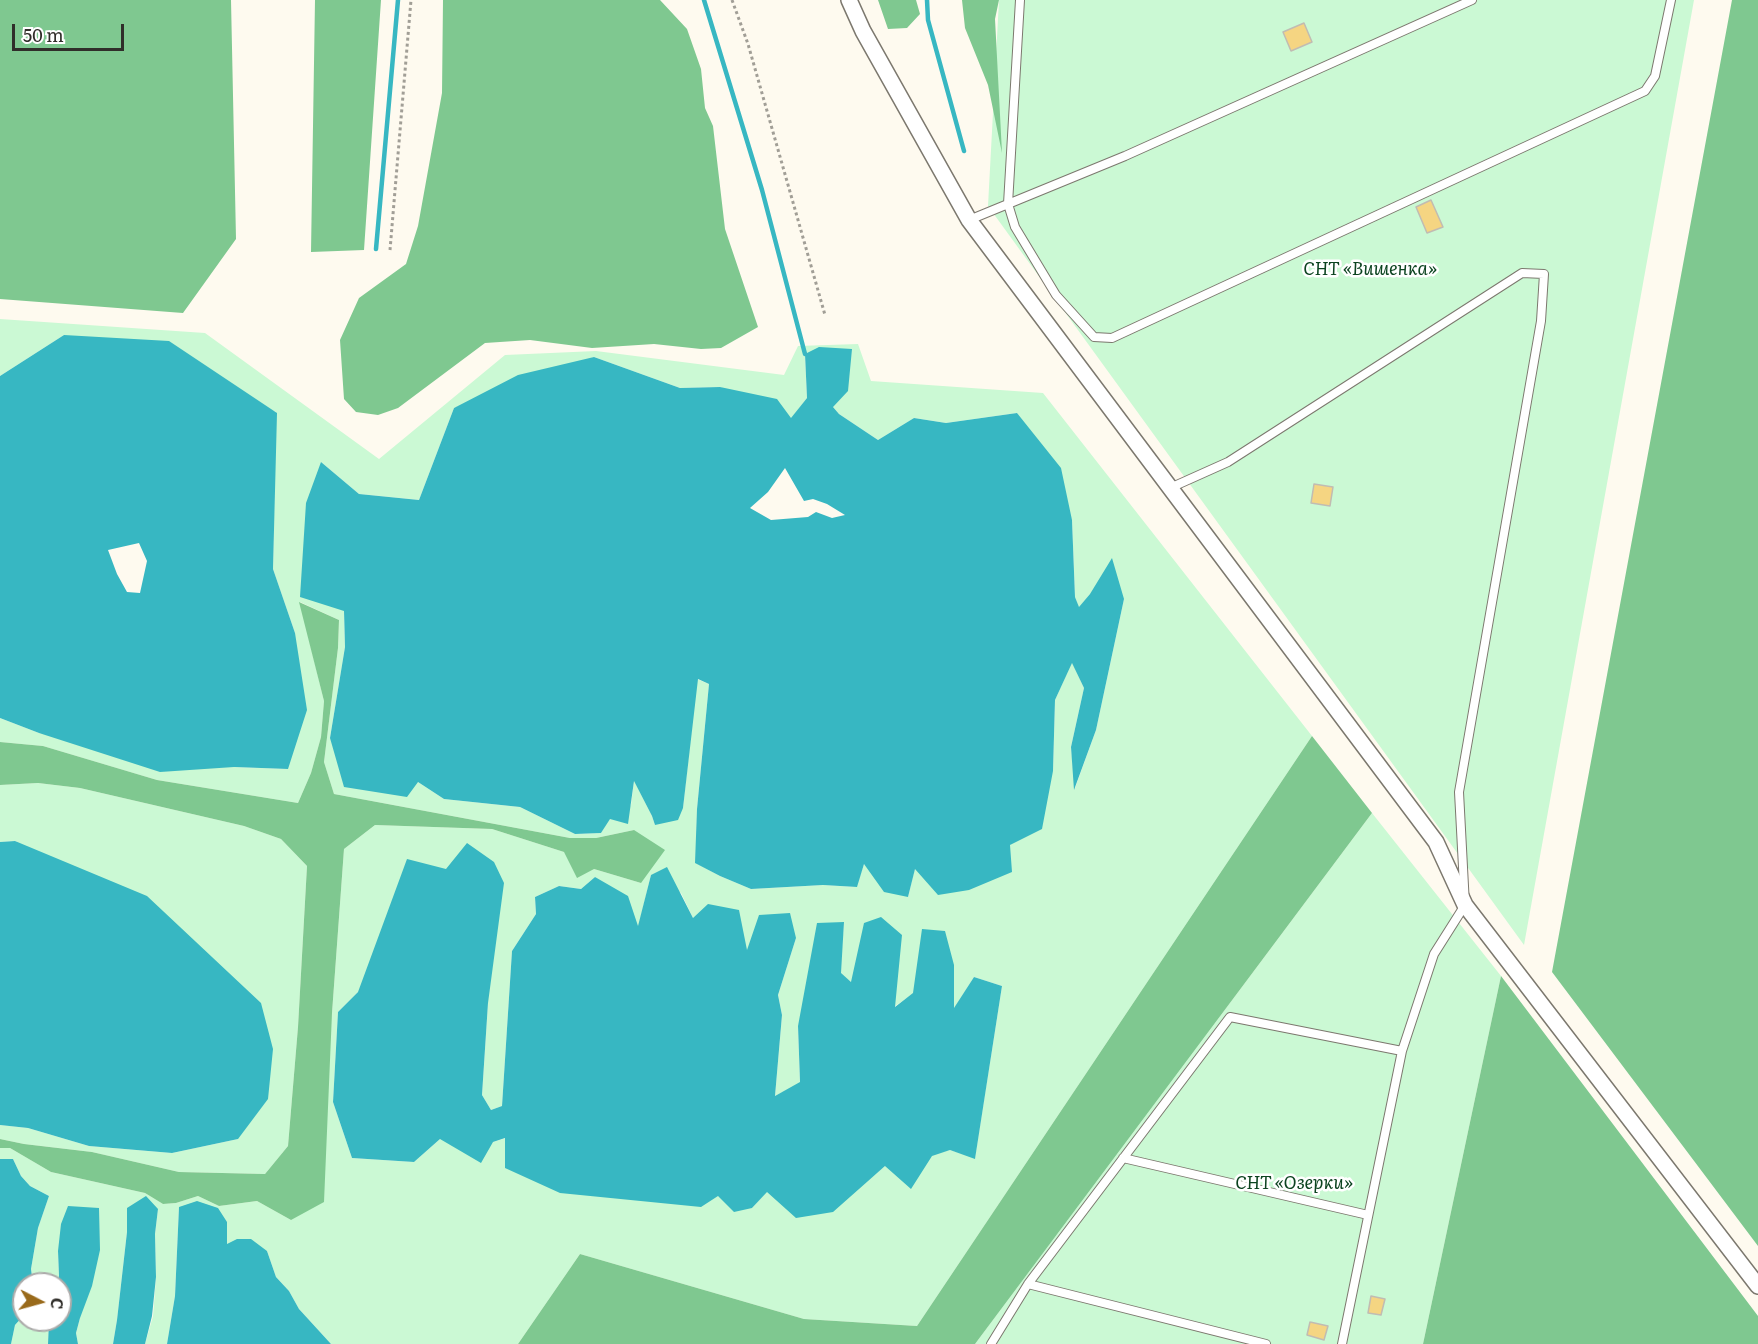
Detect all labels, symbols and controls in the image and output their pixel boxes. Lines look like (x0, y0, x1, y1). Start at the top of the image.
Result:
scale bar (15, 12, 128, 50)
text: 50 m (23, 21, 64, 48)
park label: СНТ «Вишенка» (1303, 259, 1437, 281)
park label: СНТ «Озерки» (1235, 1173, 1353, 1195)
north arrow (12, 1272, 72, 1332)
text: С (45, 1297, 70, 1311)

